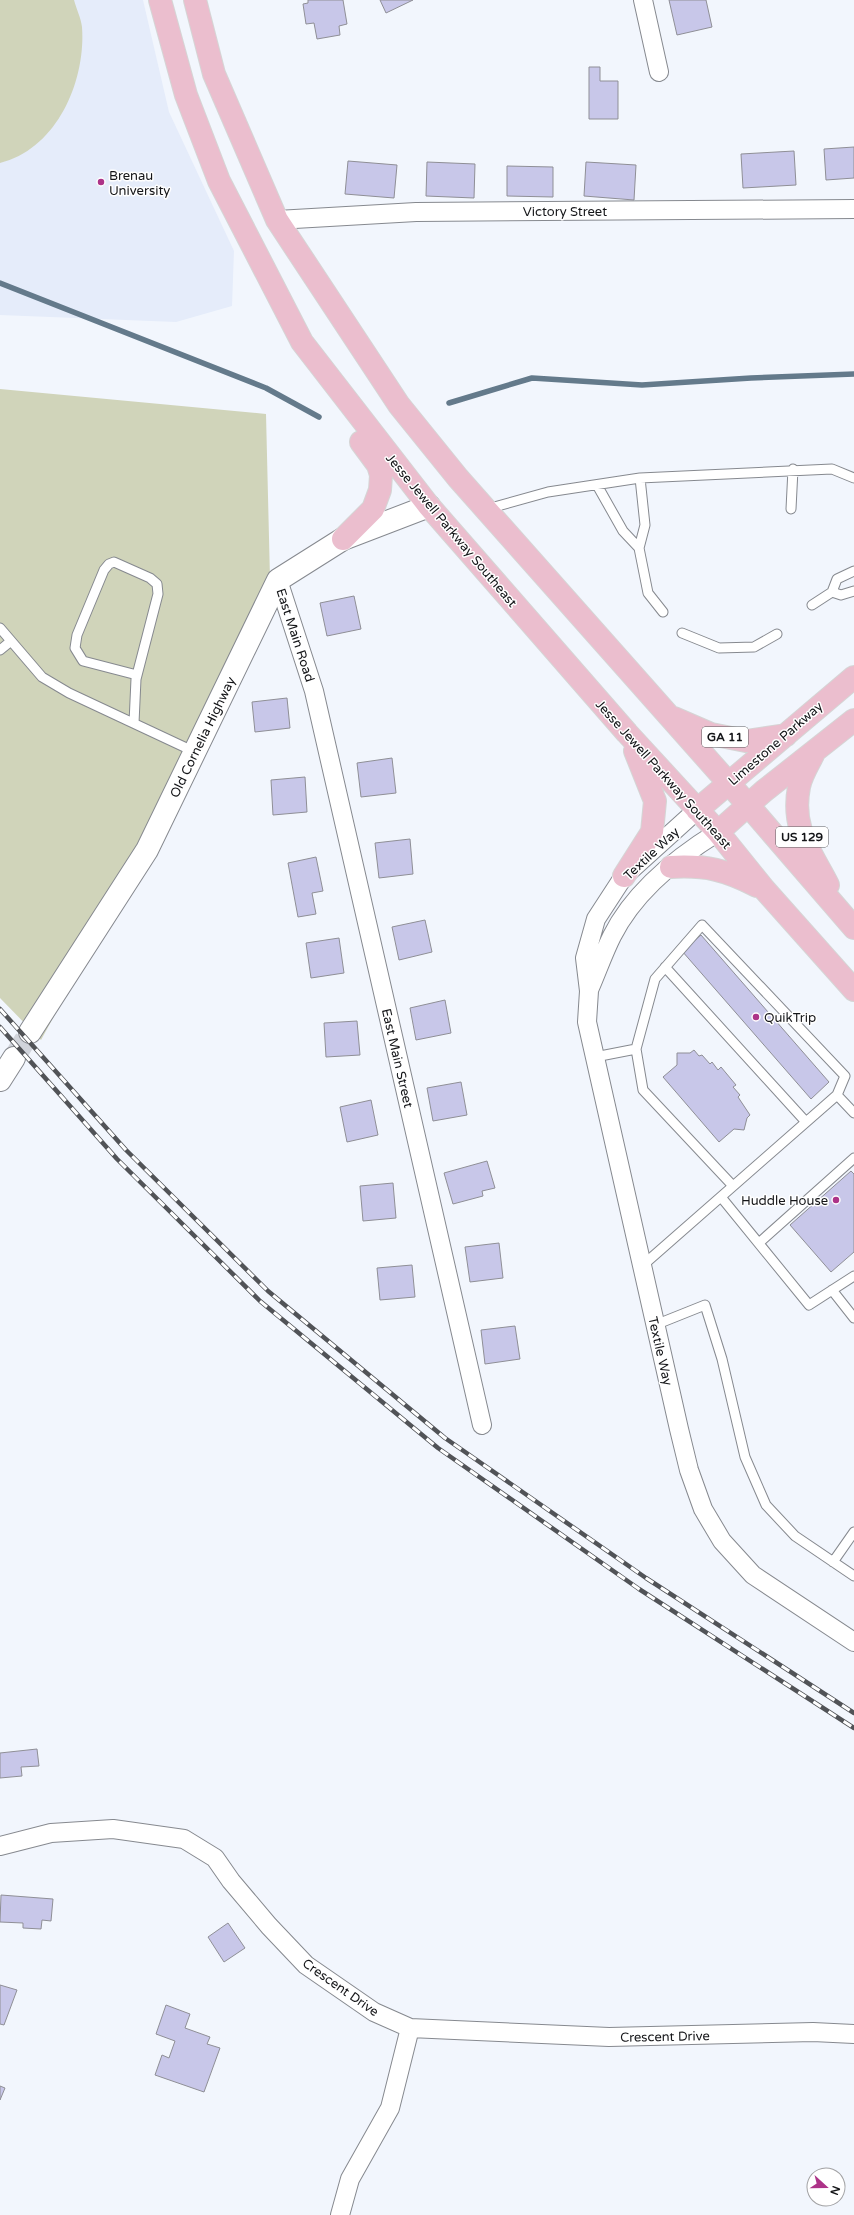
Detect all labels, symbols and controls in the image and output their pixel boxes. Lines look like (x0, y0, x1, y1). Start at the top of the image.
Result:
place label: Brenau University (109, 168, 170, 199)
marker: Brenau University (96, 177, 106, 187)
street label: Victory Street (523, 204, 607, 220)
street label: Jesse Jewell Parkway Southeast (382, 451, 520, 611)
street label: East Main Road (272, 587, 318, 684)
street label: Old Cornelia Highway (167, 674, 239, 801)
street label: Jesse Jewell Parkway Southeast (592, 697, 735, 853)
street label: Limestone Parkway (725, 698, 826, 789)
road number: GA 11 (702, 727, 748, 747)
street label: Textile Way (620, 824, 683, 884)
road number: US 129 (776, 827, 828, 847)
street label: East Main Street (378, 1007, 416, 1110)
place label: QuikTrip (764, 1010, 816, 1026)
marker: QuikTrip (751, 1012, 761, 1022)
place label: Huddle House (741, 1193, 828, 1209)
marker: Huddle House (831, 1195, 841, 1205)
street label: Textile Way (644, 1315, 676, 1387)
street label: Crescent Drive (299, 1956, 382, 2020)
street label: Crescent Drive (620, 2028, 710, 2046)
north arrow (806, 2167, 846, 2207)
text: N (827, 2184, 843, 2197)

